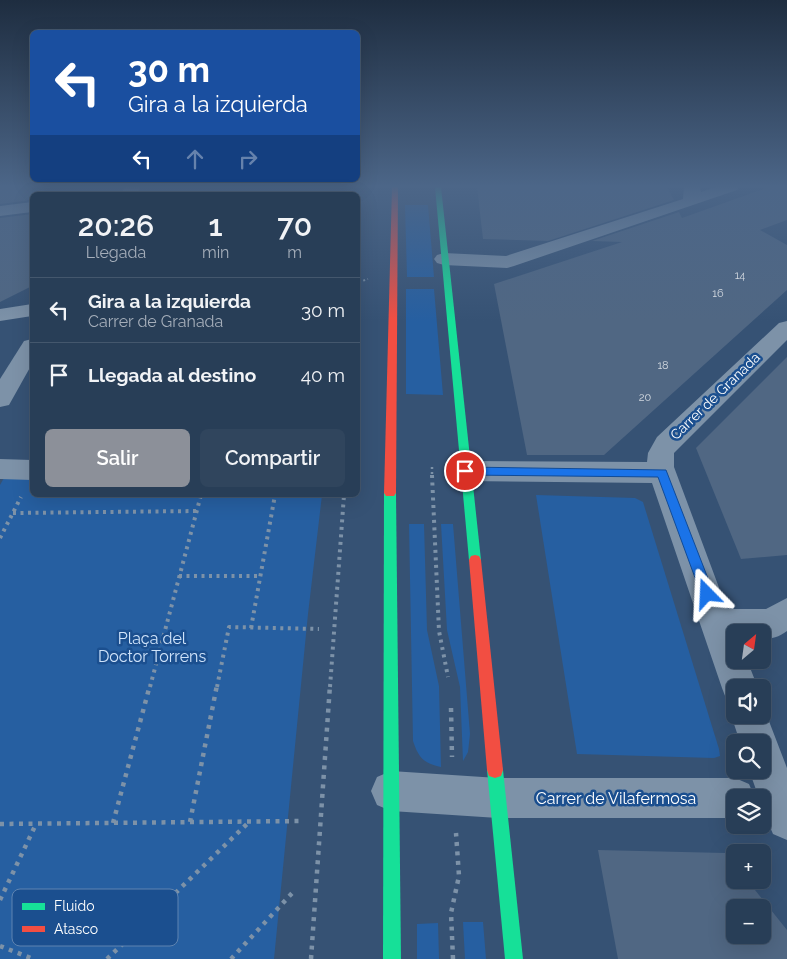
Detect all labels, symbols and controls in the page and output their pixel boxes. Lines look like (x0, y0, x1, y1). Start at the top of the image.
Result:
text: 30 m (128, 49, 210, 90)
icon: left (45, 50, 110, 115)
text: Gira a la izquierda (128, 91, 308, 117)
icon: left (128, 145, 156, 173)
icon: ahead (181, 145, 209, 173)
icon: right (234, 145, 262, 173)
text: 20:26 (78, 208, 154, 243)
text: 1 (209, 208, 223, 243)
text: 70 (277, 208, 312, 243)
text: Llegada (86, 243, 146, 262)
text: min (202, 243, 229, 262)
text: m (287, 243, 302, 262)
house number: 14 (735, 269, 745, 282)
house number: 16 (712, 287, 724, 300)
text: Gira a la izquierda (88, 290, 251, 312)
icon: left (45, 296, 73, 324)
text: 30 m (301, 299, 345, 321)
text: Carrer de Granada (88, 312, 223, 331)
street label: Carrer de Granada (667, 349, 763, 443)
house number: 18 (657, 359, 669, 372)
icon: arrive (45, 361, 73, 389)
text: Llegada al destino (88, 364, 256, 386)
text: 40 m (301, 364, 345, 386)
house number: 20 (639, 391, 651, 404)
button: Salir (45, 429, 190, 487)
button: Compartir (200, 429, 345, 487)
pin (444, 450, 486, 492)
icon: arrive (451, 457, 479, 485)
position arrow (680, 567, 732, 619)
north arrow (726, 624, 771, 669)
map controls (726, 624, 771, 944)
park label: Plaça del Doctor Torrens (98, 629, 206, 666)
button: sound (726, 679, 771, 724)
button: search (726, 734, 771, 779)
street label: Carrer de Vilafermosa (536, 789, 696, 808)
button: layers (726, 789, 771, 834)
button: + (726, 844, 771, 889)
legend (12, 889, 178, 946)
text: Fluido (54, 898, 94, 914)
button: − (726, 899, 771, 944)
text: Atasco (54, 921, 98, 937)

